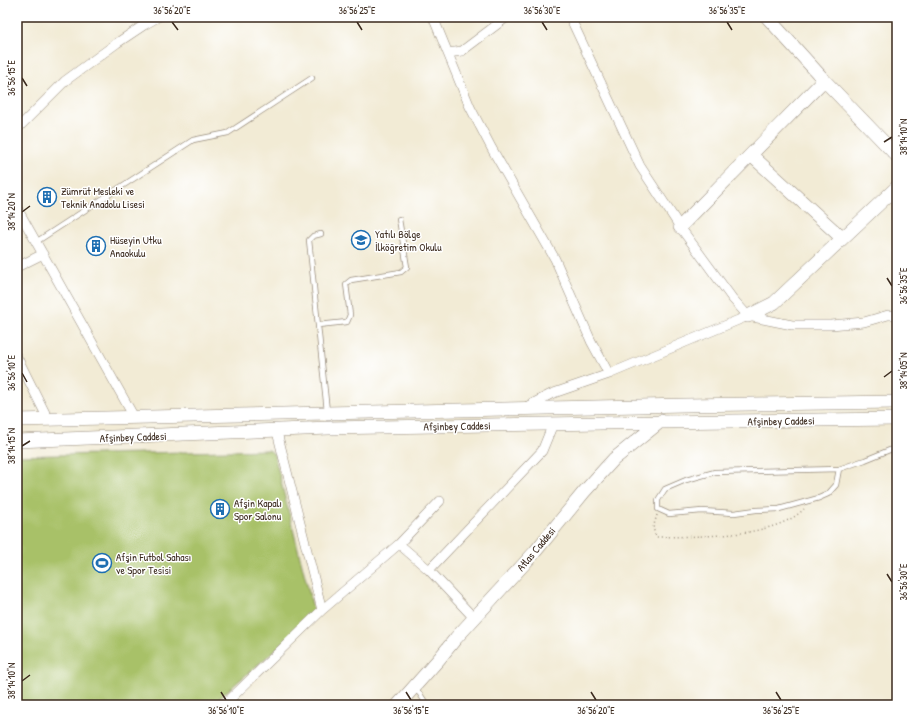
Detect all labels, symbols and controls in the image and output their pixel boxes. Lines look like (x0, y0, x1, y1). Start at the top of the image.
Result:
text: 36°56'20"E (153, 4, 191, 17)
text: 36°56'25"E (338, 4, 376, 17)
text: 36°56'30"E (523, 4, 561, 17)
text: 36°56'35"E (709, 4, 746, 17)
text: 36°56'15"E (5, 59, 18, 96)
text: 38°14'10"N (897, 119, 910, 155)
place label: Zümrüt Mesleki ve Teknik Anadolu Lisesi (61, 184, 145, 211)
building icon: Zümrüt Mesleki ve Teknik Anadolu Lisesi (36, 186, 58, 208)
text: 38°14'20"N (5, 193, 18, 231)
place label: Yatılı Bölge İlköğretim Okulu (375, 227, 442, 254)
school or university icon: Yatılı Bölge İlköğretim Okulu (350, 229, 372, 251)
place label: Hüseyin Utku Anaokulu (110, 233, 162, 260)
building icon: Hüseyin Utku Anaokulu (85, 235, 107, 257)
text: 36°56'35"E (897, 267, 910, 304)
text: 38°14'05"N (897, 352, 910, 390)
text: 36°56'10"E (5, 354, 18, 391)
street label: Afşinbey Caddesi (747, 413, 815, 429)
street label: Afşinbey Caddesi (423, 418, 491, 434)
text: 38°14'15"N (5, 428, 18, 464)
street label: Afşinbey Caddesi (99, 429, 167, 445)
place label: Afşin Kapalı Spor Salonu (234, 496, 282, 523)
building icon: Afşin Kapalı Spor Salonu (209, 498, 231, 520)
street label: Atlas Caddesi (514, 524, 558, 574)
place label: Afşin Futbol Sahası ve Spor Tesisi (116, 550, 191, 577)
sports icon: Afşin Futbol Sahası ve Spor Tesisi (91, 552, 113, 574)
text: 36°56'30"E (897, 563, 910, 601)
text: 38°14'10"N (5, 663, 18, 699)
text: 36°56'10"E (208, 704, 245, 717)
text: 36°56'15"E (393, 704, 430, 717)
text: 36°56'20"E (577, 704, 615, 717)
text: 36°56'25"E (762, 704, 800, 717)

